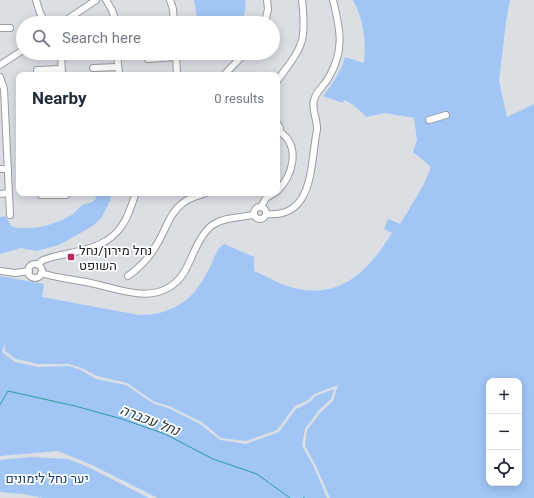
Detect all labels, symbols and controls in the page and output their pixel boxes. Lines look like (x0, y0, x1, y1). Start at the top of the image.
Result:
search box (16, 16, 280, 60)
icon: search (30, 27, 52, 49)
text: Search here (62, 29, 141, 47)
text: Nearby (32, 88, 87, 108)
text: 0 results (214, 91, 264, 106)
place label: נחל מירון/נחל השופט (79, 243, 152, 273)
marker: נחל מירון/נחל השופט (66, 252, 76, 262)
map controls (486, 378, 522, 486)
button: + (486, 378, 522, 414)
water label: נחל עכברה (118, 401, 183, 439)
button: − (486, 414, 522, 450)
button: locate (486, 450, 522, 486)
park label: יער נחל לימונים (5, 471, 89, 486)

